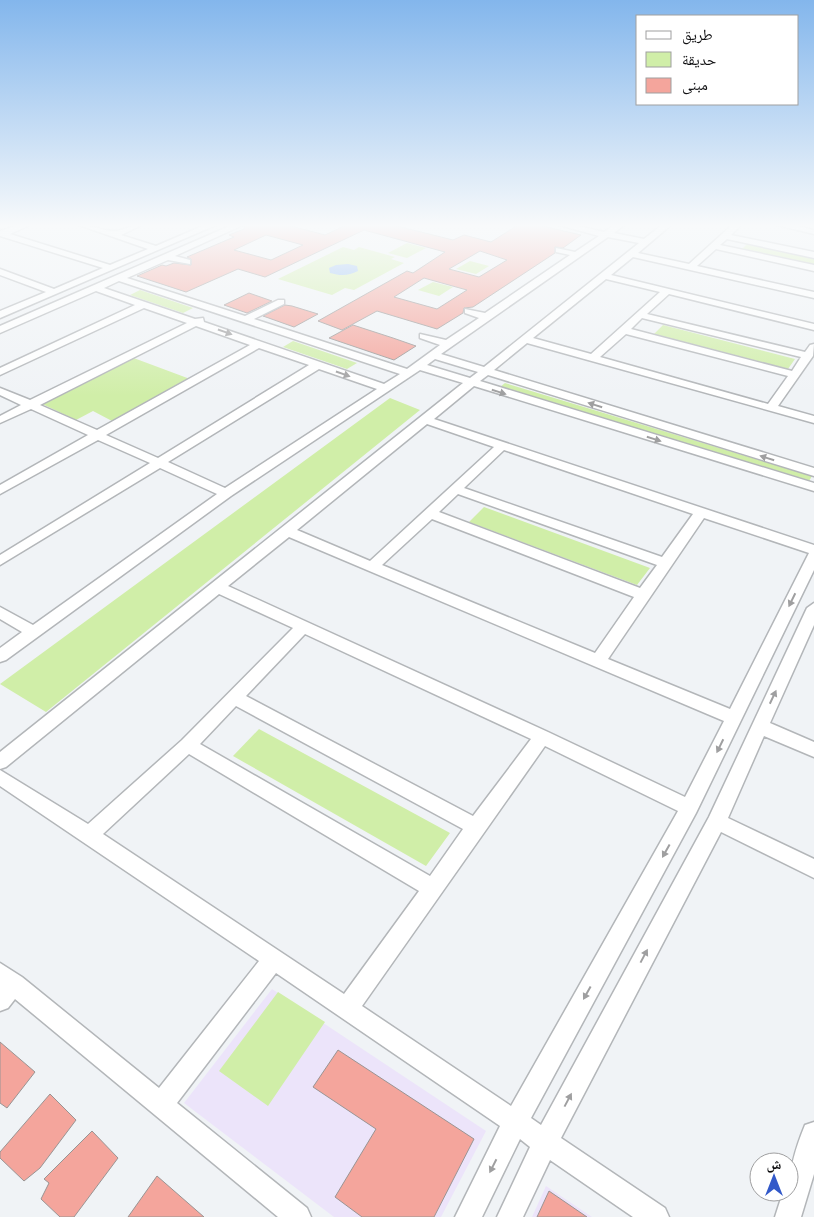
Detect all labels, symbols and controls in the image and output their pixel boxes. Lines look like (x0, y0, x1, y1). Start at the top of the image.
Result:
legend (636, 15, 799, 105)
text: طريق (682, 25, 713, 45)
text: حديقة (682, 50, 717, 69)
text: مبنى (682, 75, 708, 95)
one-way arrow (217, 329, 232, 336)
one-way arrow (335, 370, 350, 378)
one-way arrow (491, 389, 506, 396)
one-way arrow (587, 401, 602, 409)
one-way arrow (647, 435, 662, 443)
one-way arrow (760, 453, 775, 461)
one-way arrow (788, 593, 796, 607)
one-way arrow (769, 690, 777, 704)
one-way arrow (716, 739, 724, 753)
one-way arrow (662, 844, 670, 858)
one-way arrow (640, 949, 648, 964)
one-way arrow (583, 986, 591, 1000)
one-way arrow (564, 1093, 572, 1107)
north arrow (749, 1152, 799, 1202)
text: ش (767, 1155, 782, 1173)
one-way arrow (489, 1159, 497, 1174)

